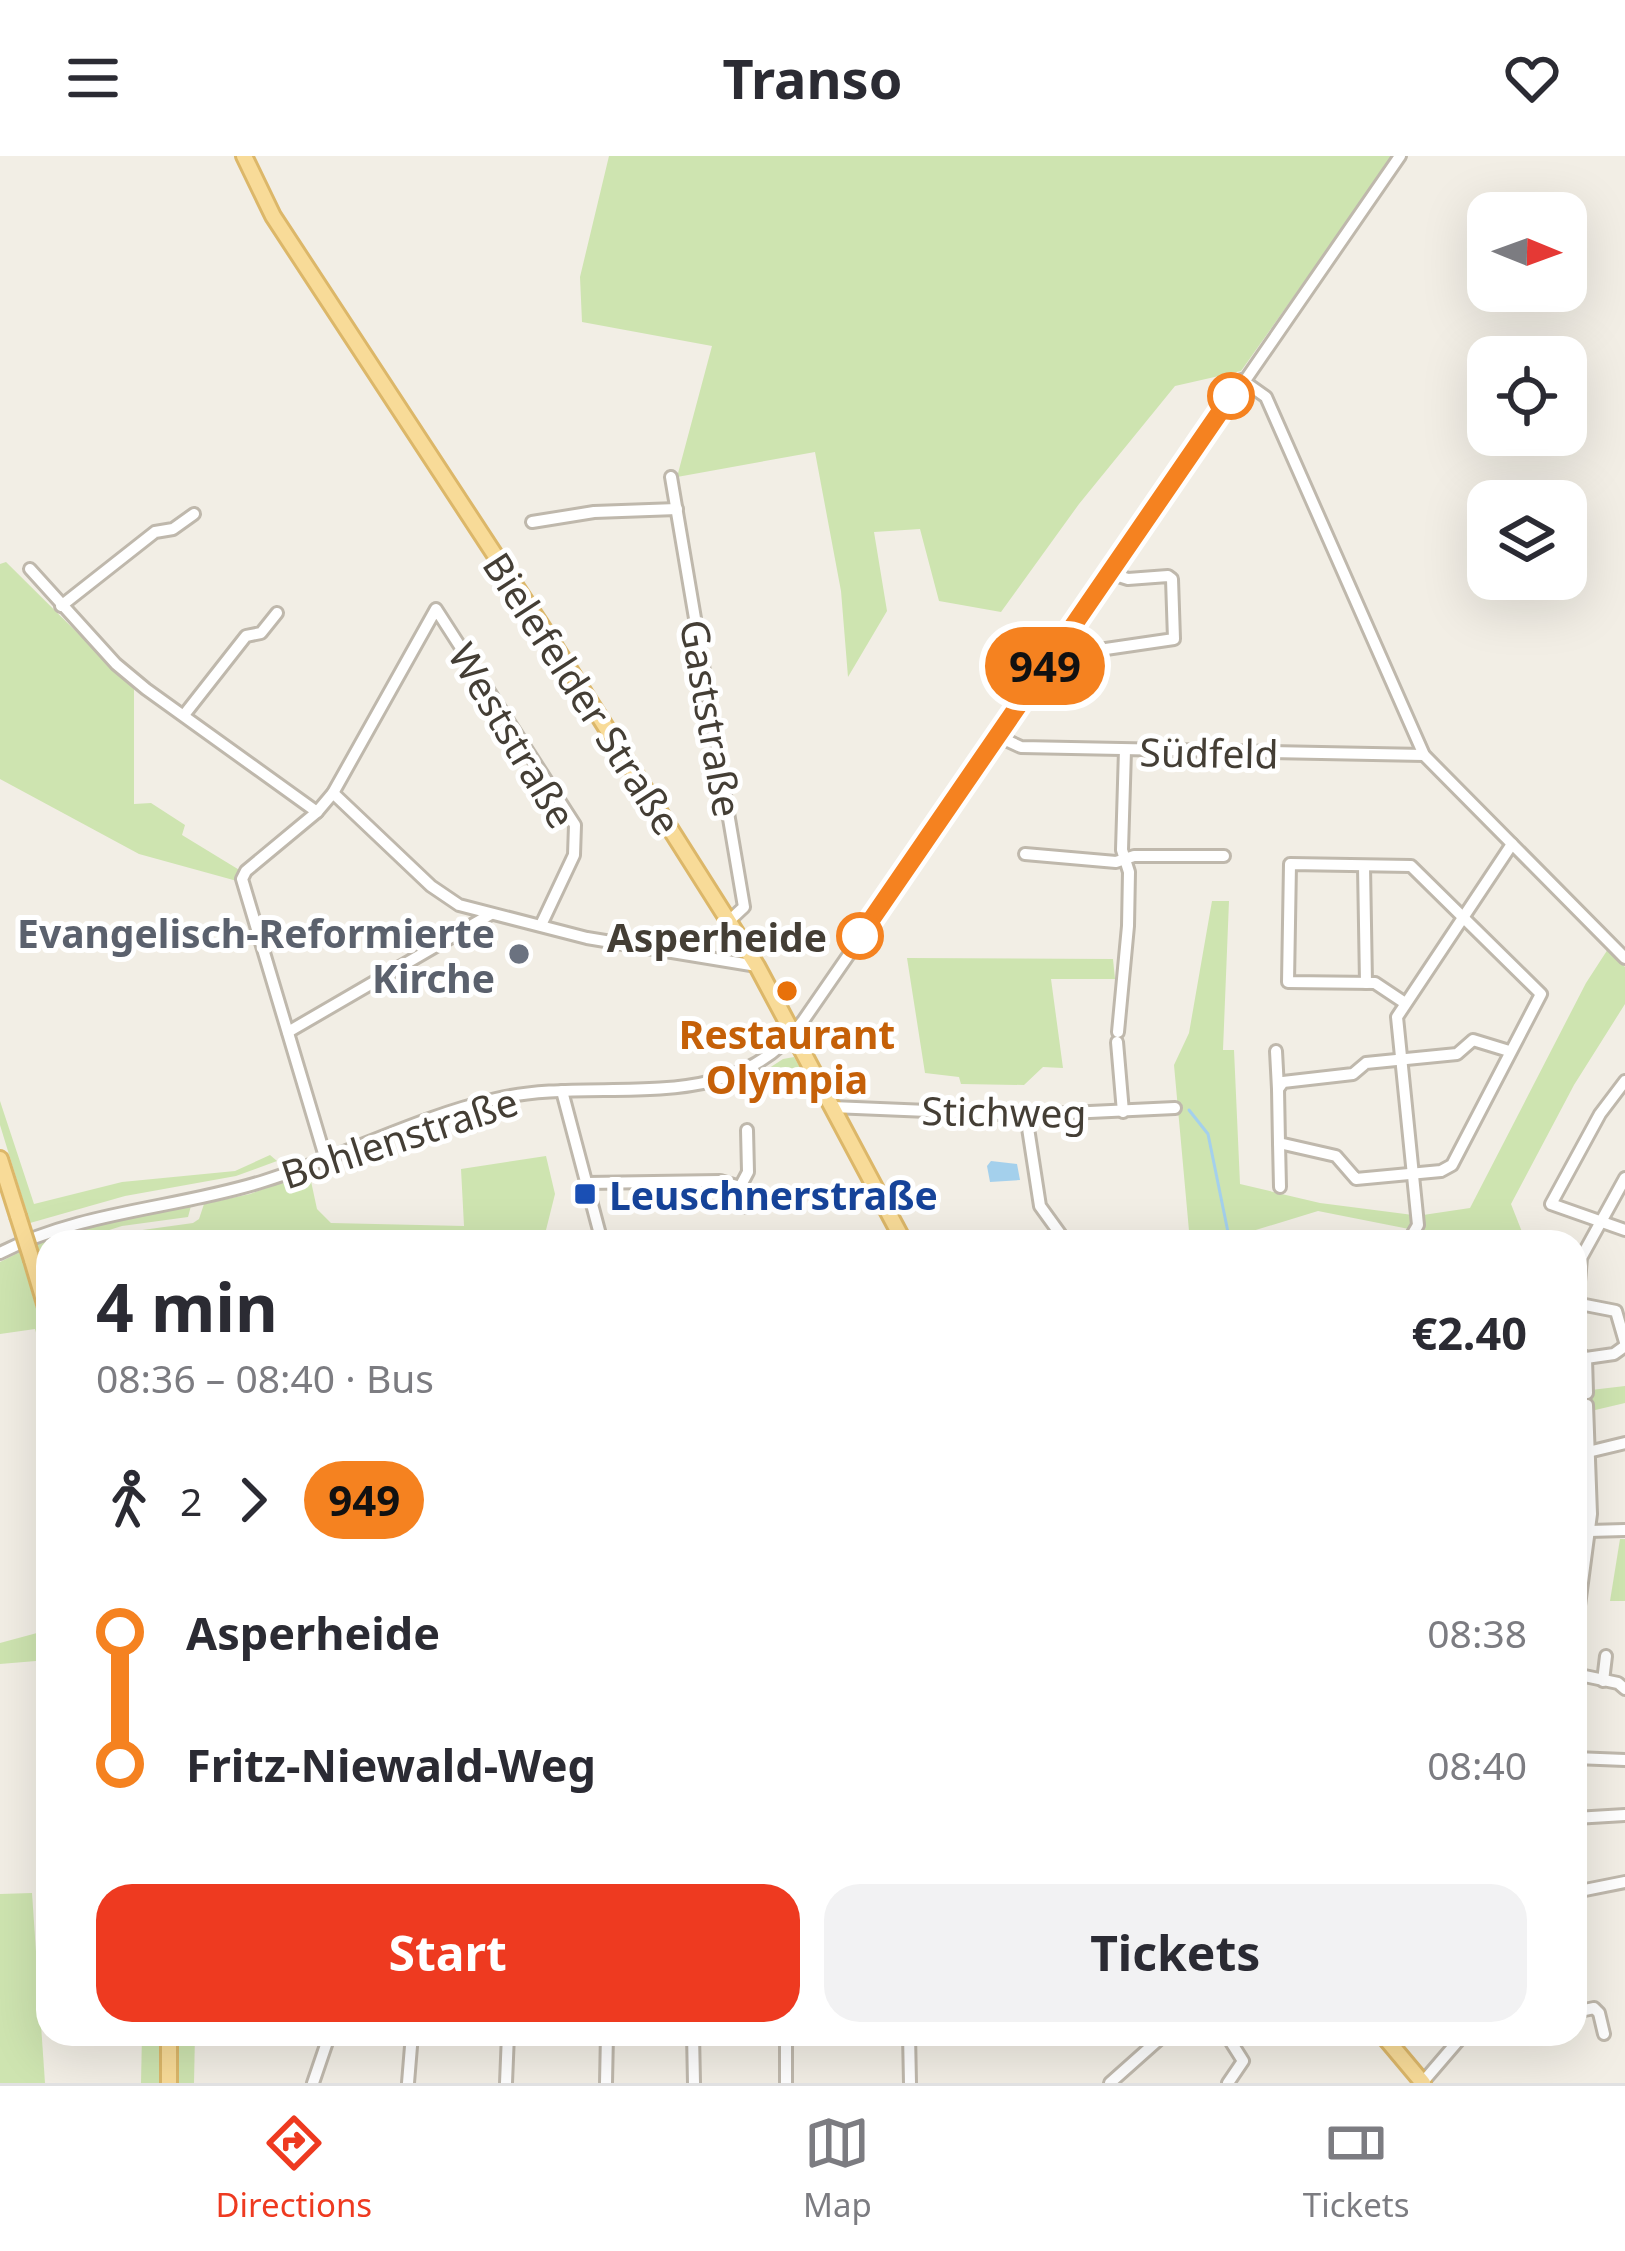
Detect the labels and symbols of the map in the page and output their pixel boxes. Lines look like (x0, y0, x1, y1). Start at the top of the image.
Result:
north arrow (1467, 192, 1587, 312)
unlabelled marker (1209, 374, 1253, 418)
street label: Bielefelder Straße (472, 542, 694, 844)
street label: Gaststraße (669, 615, 755, 821)
line badge: 949 (976, 627, 1114, 705)
street label: Weststraße (437, 633, 589, 837)
street label: Südfeld (1139, 724, 1279, 780)
place label: Evangelisch-Reformierte Kirche (17, 906, 495, 1004)
place label: Asperheide (607, 910, 827, 963)
marker: Asperheide (838, 914, 882, 958)
marker: Evangelisch-Reformierte Kirche (506, 941, 532, 967)
marker: Restaurant Olympia (774, 978, 800, 1004)
place label: Restaurant Olympia (679, 1007, 895, 1105)
street label: Bohlenstraße (274, 1074, 524, 1200)
street label: Stichweg (921, 1083, 1087, 1139)
place label: Leuschnerstraße (609, 1168, 938, 1221)
marker: Leuschnerstraße (572, 1181, 598, 1207)

